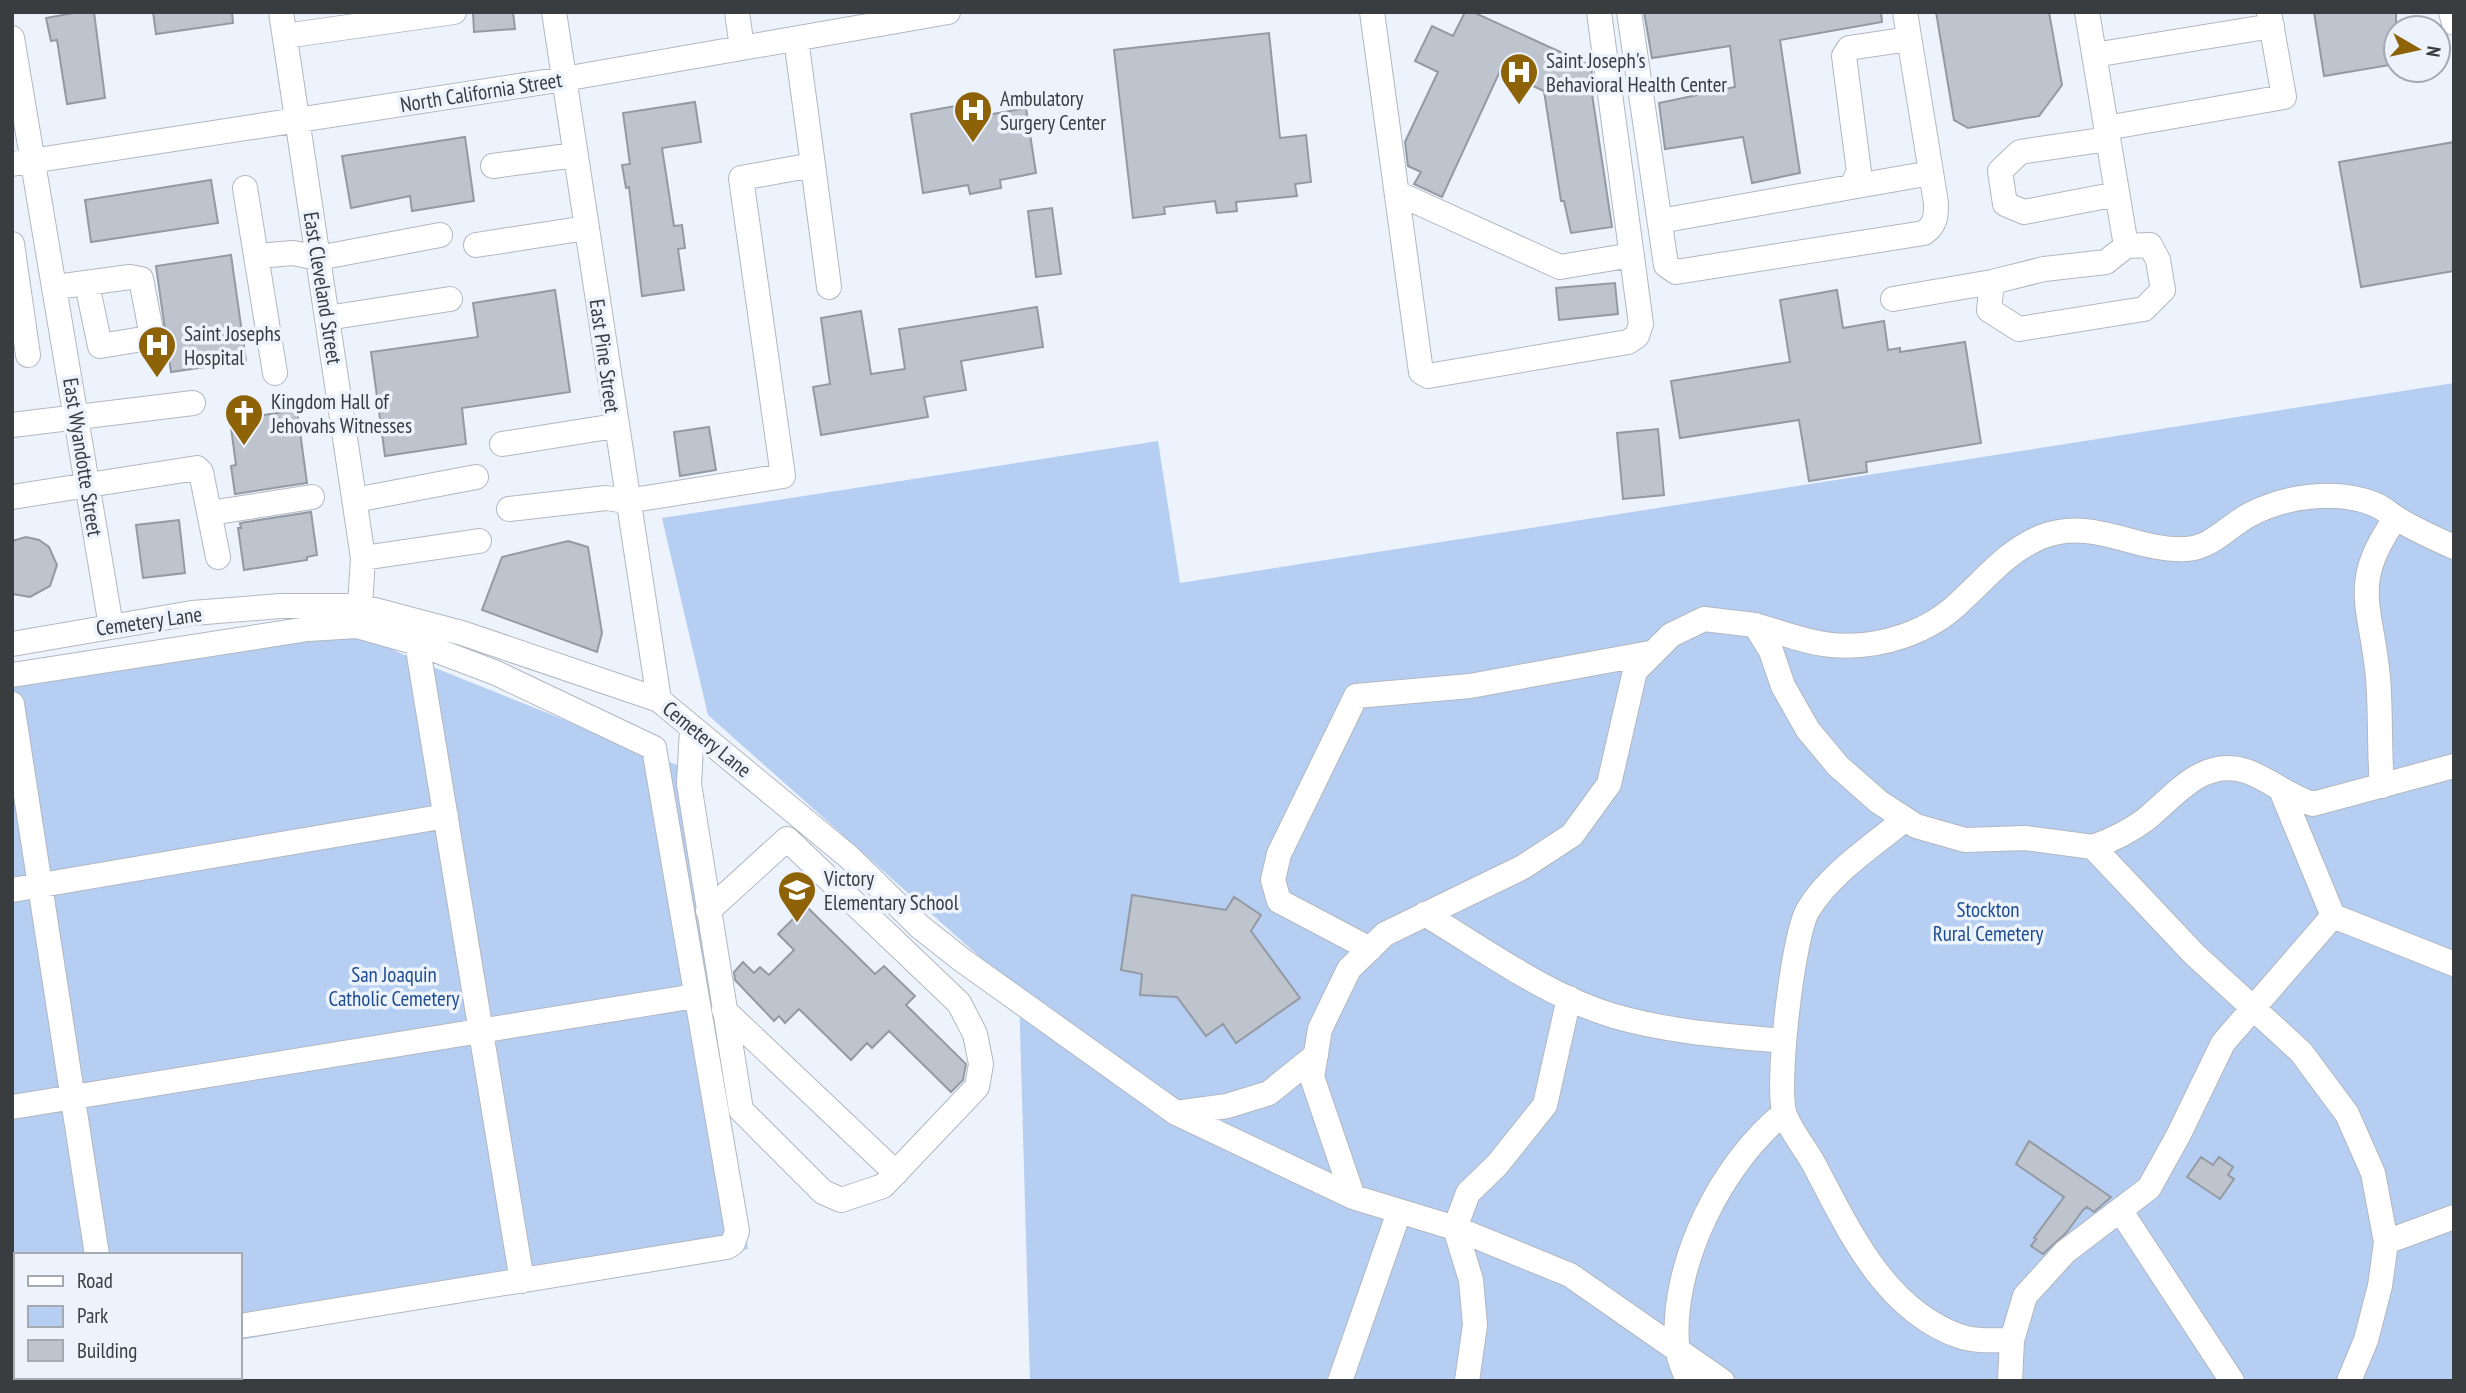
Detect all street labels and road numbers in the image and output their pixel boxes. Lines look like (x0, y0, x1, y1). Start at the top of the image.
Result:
street label: North California Street (398, 66, 564, 118)
street label: East Cleveland Street (298, 210, 348, 366)
street label: East Pine Street (584, 297, 626, 415)
street label: East Wyandotte Street (57, 376, 109, 538)
street label: Cemetery Lane (94, 600, 204, 642)
street label: Cemetery Lane (657, 695, 757, 783)

